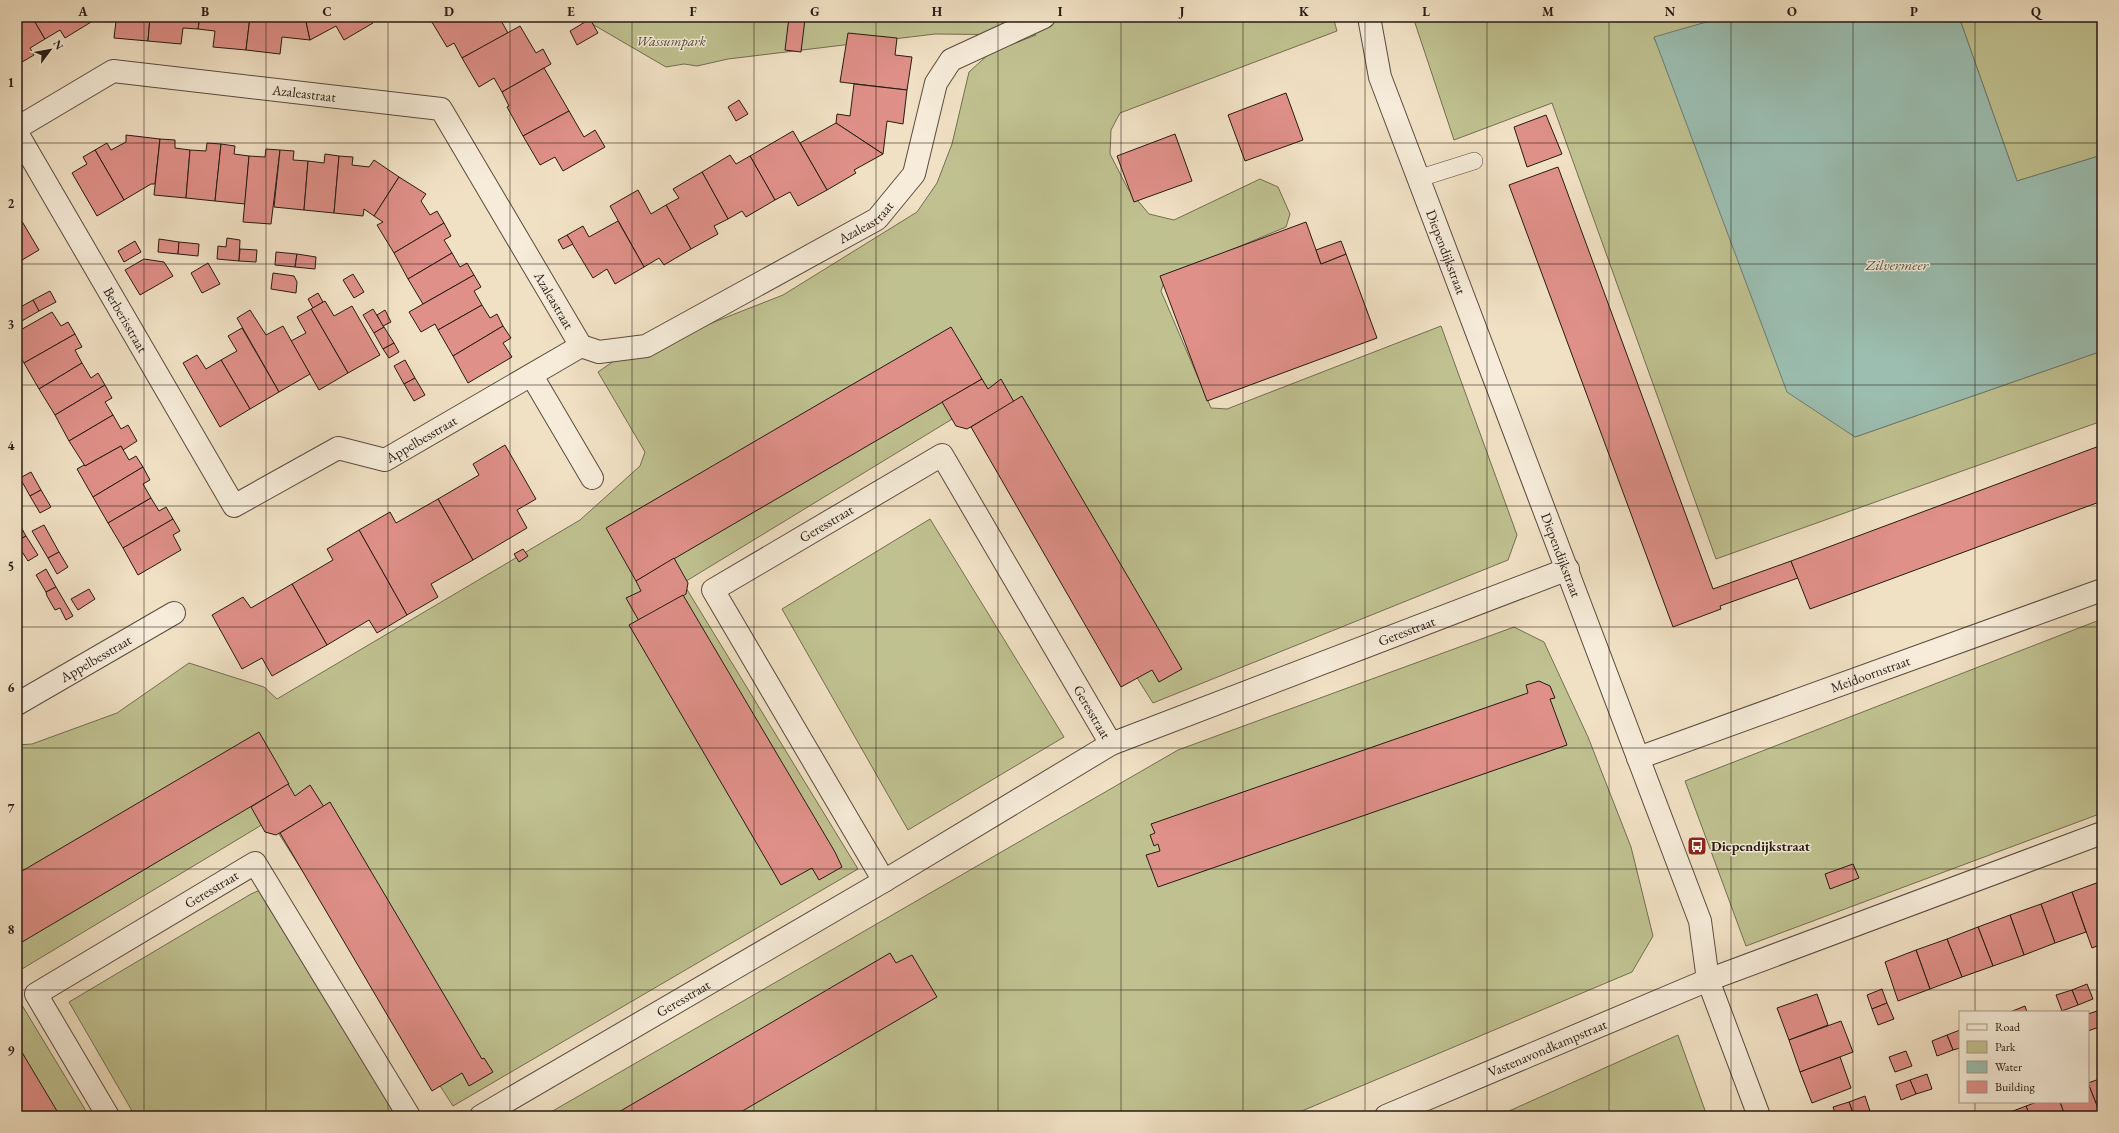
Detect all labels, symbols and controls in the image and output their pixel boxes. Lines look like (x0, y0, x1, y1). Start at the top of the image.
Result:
text: A (77, 3, 88, 20)
text: B (201, 3, 209, 20)
text: C (322, 3, 332, 20)
text: D (444, 3, 454, 20)
text: E (567, 3, 575, 20)
text: F (689, 3, 697, 20)
text: G (810, 3, 820, 20)
text: H (932, 3, 943, 20)
text: I (1058, 3, 1063, 20)
text: J (1178, 3, 1185, 20)
text: K (1299, 3, 1310, 20)
text: L (1422, 3, 1430, 20)
text: M (1542, 3, 1554, 20)
text: N (1665, 3, 1676, 20)
text: O (1787, 3, 1797, 20)
text: P (1910, 3, 1918, 20)
text: Q (2031, 3, 2043, 20)
north arrow (30, 30, 70, 70)
park label: Wassumpark (636, 32, 707, 50)
text: N (50, 37, 67, 52)
text: 1 (8, 74, 15, 91)
street label: Azaleastraat (270, 80, 337, 106)
text: 2 (8, 195, 15, 212)
street label: Azaleastraat (834, 197, 898, 248)
street label: Diependijkstraat (1422, 207, 1471, 297)
water label: Zilvermeer (1865, 255, 1930, 274)
street label: Azaleastraat (529, 267, 578, 333)
street label: Berberisstraat (100, 284, 152, 356)
text: 3 (8, 316, 15, 333)
street label: Appelbesstraat (381, 411, 461, 467)
text: 4 (8, 437, 15, 454)
street label: Geresstraat (796, 500, 857, 546)
street label: Diependijkstraat (1537, 510, 1586, 600)
text: 5 (8, 558, 14, 575)
street label: Geresstraat (1375, 612, 1438, 650)
street label: Appelbesstraat (56, 630, 135, 687)
street label: Meidoornstraat (1828, 651, 1913, 697)
text: 6 (8, 679, 15, 696)
street label: Geresstraat (1069, 682, 1115, 743)
text: 7 (8, 800, 15, 817)
bus stop icon: Diependijkstraat (1686, 835, 1708, 857)
place label: Diependijkstraat (1711, 837, 1811, 855)
street label: Geresstraat (181, 866, 242, 912)
text: 8 (8, 921, 15, 938)
street label: Geresstraat (653, 975, 714, 1021)
legend (1959, 1011, 2089, 1103)
street label: Vastenavondkampstraat (1485, 1015, 1610, 1081)
text: Road (1995, 1019, 2021, 1035)
text: Park (1995, 1039, 2016, 1055)
text: 9 (8, 1042, 15, 1059)
text: Water (1995, 1059, 2022, 1075)
text: Building (1995, 1079, 2036, 1095)

